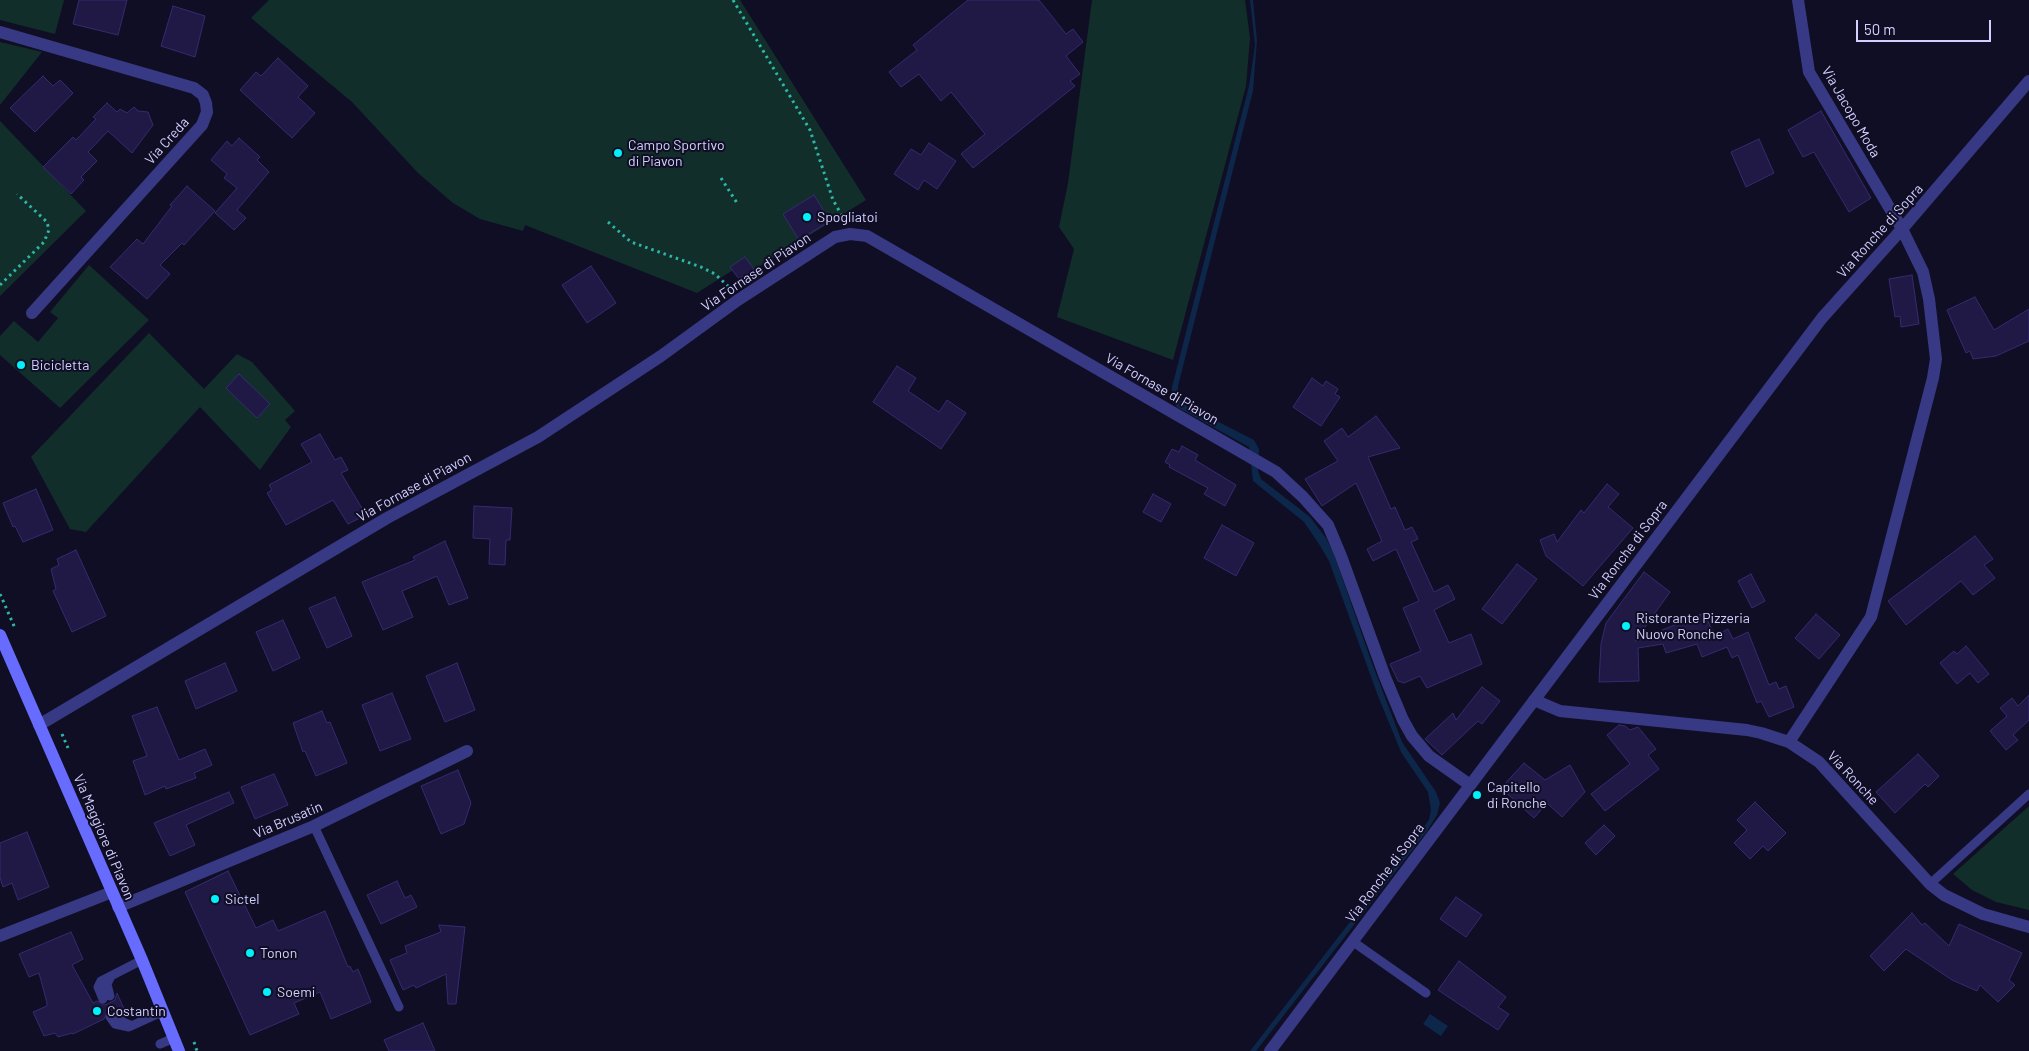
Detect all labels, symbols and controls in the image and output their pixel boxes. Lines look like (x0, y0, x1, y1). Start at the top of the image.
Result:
scale bar (1859, 10, 1994, 42)
text: 50 m (1864, 20, 1896, 38)
street label: Via Jacopo Moda (1818, 63, 1884, 161)
street label: Via Creda (142, 114, 192, 168)
place label: Campo Sportivo di Piavon (628, 137, 725, 170)
marker: Campo Sportivo di Piavon (612, 147, 624, 159)
street label: Via Ronche di Sopra (1834, 181, 1926, 281)
place label: Spogliatoi (817, 209, 878, 225)
marker: Spogliatoi (801, 211, 813, 223)
street label: Via Fornase di Piavon (698, 229, 814, 315)
street label: Via Fornase di Piavon (1102, 350, 1222, 428)
place label: Bicicletta (31, 357, 89, 373)
marker: Bicicletta (15, 359, 27, 371)
street label: Via Fornase di Piavon (354, 449, 474, 525)
street label: Via Ronche di Sopra (1585, 497, 1671, 603)
place label: Ristorante Pizzeria Nuovo Ronche (1636, 610, 1750, 642)
marker: Ristorante Pizzeria Nuovo Ronche (1620, 620, 1632, 632)
street label: Via Ronche (1824, 748, 1882, 808)
street label: Via Maggiore di Piavon (70, 772, 138, 902)
place label: Capitello di Ronche (1487, 779, 1547, 812)
marker: Capitello di Ronche (1471, 789, 1483, 801)
street label: Via Brusatin (251, 798, 325, 842)
street label: Via Ronche di Sopra (1342, 820, 1428, 926)
place label: Sictel (225, 891, 260, 907)
marker: Sictel (209, 893, 221, 905)
place label: Tonon (260, 945, 297, 961)
marker: Tonon (244, 947, 256, 959)
place label: Soemi (277, 984, 315, 1000)
marker: Soemi (261, 986, 273, 998)
place label: Costantin (107, 1003, 166, 1019)
marker: Costantin (91, 1005, 103, 1017)

